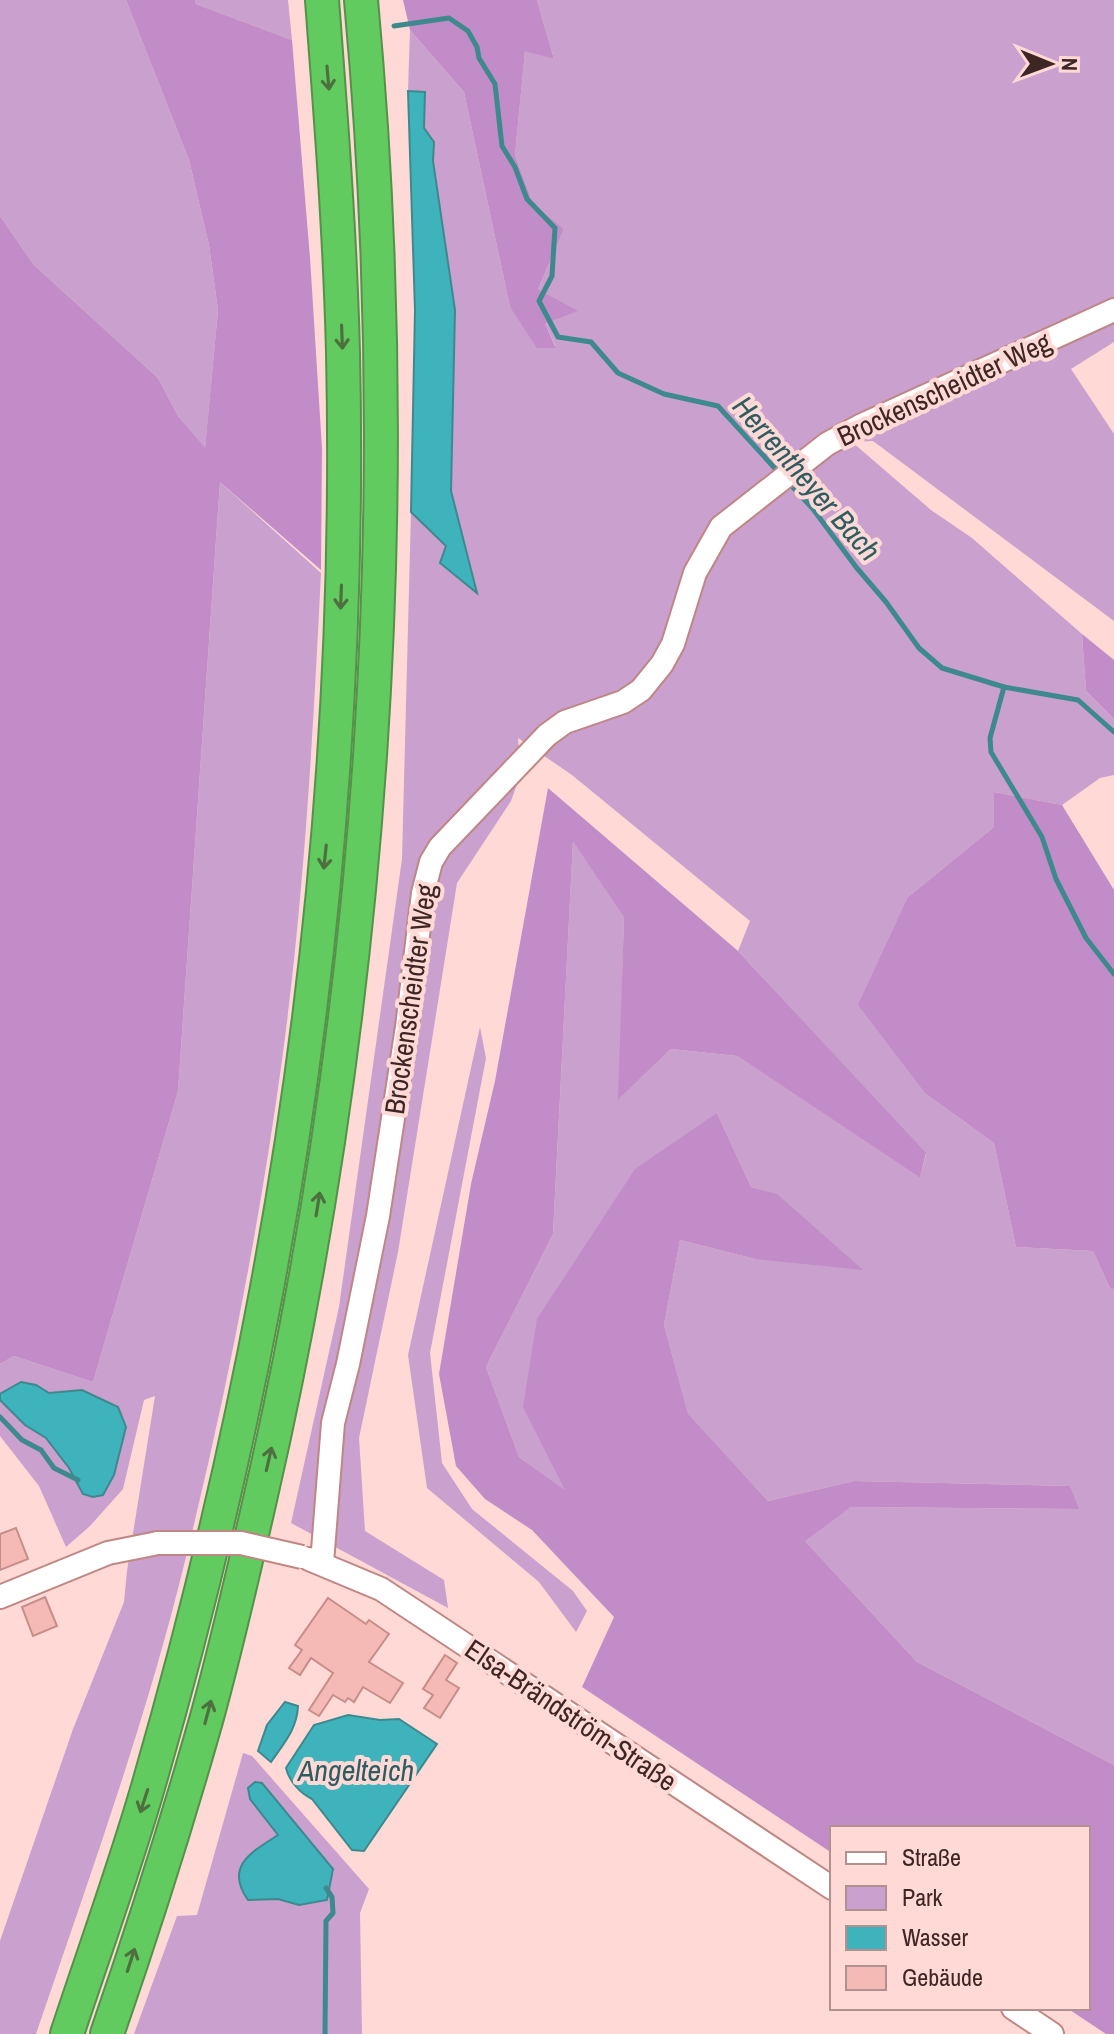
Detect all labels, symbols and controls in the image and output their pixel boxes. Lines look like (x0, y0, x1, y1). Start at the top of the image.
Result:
north arrow (1010, 24, 1090, 104)
text: N (1055, 58, 1085, 71)
one-way arrow (321, 64, 336, 91)
one-way arrow (335, 323, 350, 350)
street label: Brockenscheidter Weg (831, 323, 1057, 455)
water label: Herrentheyer Bach (724, 387, 890, 569)
one-way arrow (333, 583, 348, 610)
one-way arrow (318, 843, 333, 870)
street label: Brockenscheidter Weg (375, 881, 445, 1116)
one-way arrow (312, 1191, 327, 1217)
one-way arrow (263, 1447, 278, 1472)
street label: Elsa-Brändström-Straße (458, 1630, 684, 1800)
one-way arrow (201, 1699, 216, 1725)
water label: Angelteich (296, 1750, 414, 1790)
one-way arrow (135, 1789, 150, 1814)
legend (830, 1826, 1090, 2010)
text: Straße (902, 1841, 961, 1873)
text: Park (902, 1881, 943, 1913)
text: Wasser (902, 1921, 968, 1953)
one-way arrow (125, 1948, 139, 1973)
text: Gebäude (902, 1961, 983, 1993)

